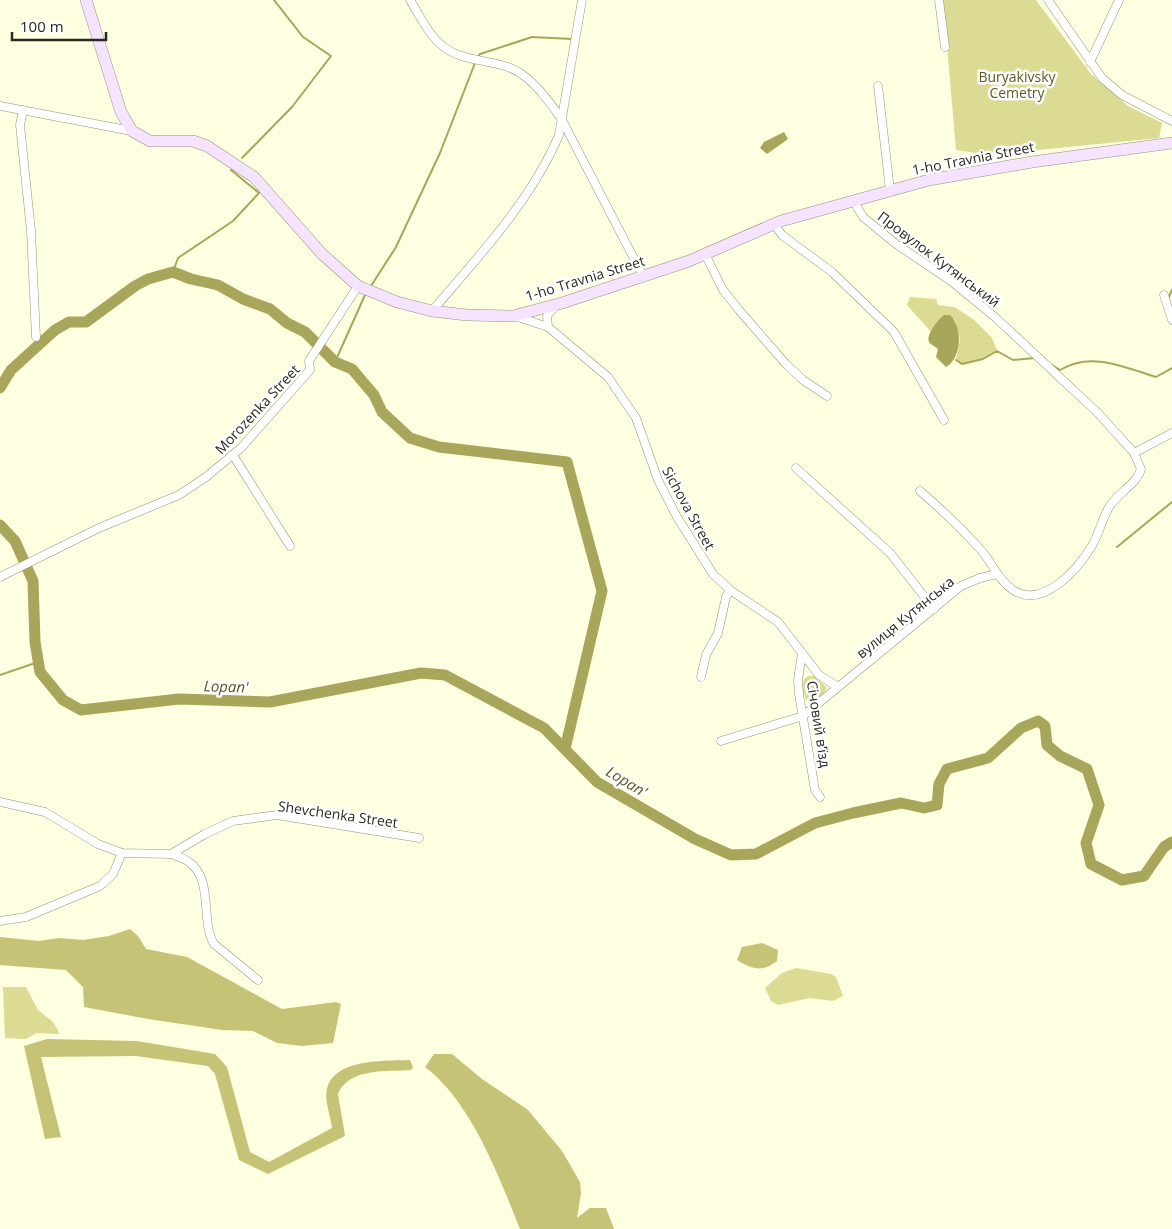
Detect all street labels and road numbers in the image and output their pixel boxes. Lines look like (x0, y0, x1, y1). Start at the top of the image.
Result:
street label: 1-ho Travnia Street (910, 137, 1036, 179)
street label: Провулок Кутянський (874, 207, 1004, 311)
street label: 1-ho Travnia Street (523, 251, 647, 305)
street label: Morozenka Street (210, 360, 304, 458)
street label: Sichova Street (658, 463, 720, 553)
street label: вулиця Кутянська (852, 572, 958, 662)
street label: Січовий в’їзд (803, 679, 835, 769)
street label: Shevchenka Street (277, 796, 399, 832)

